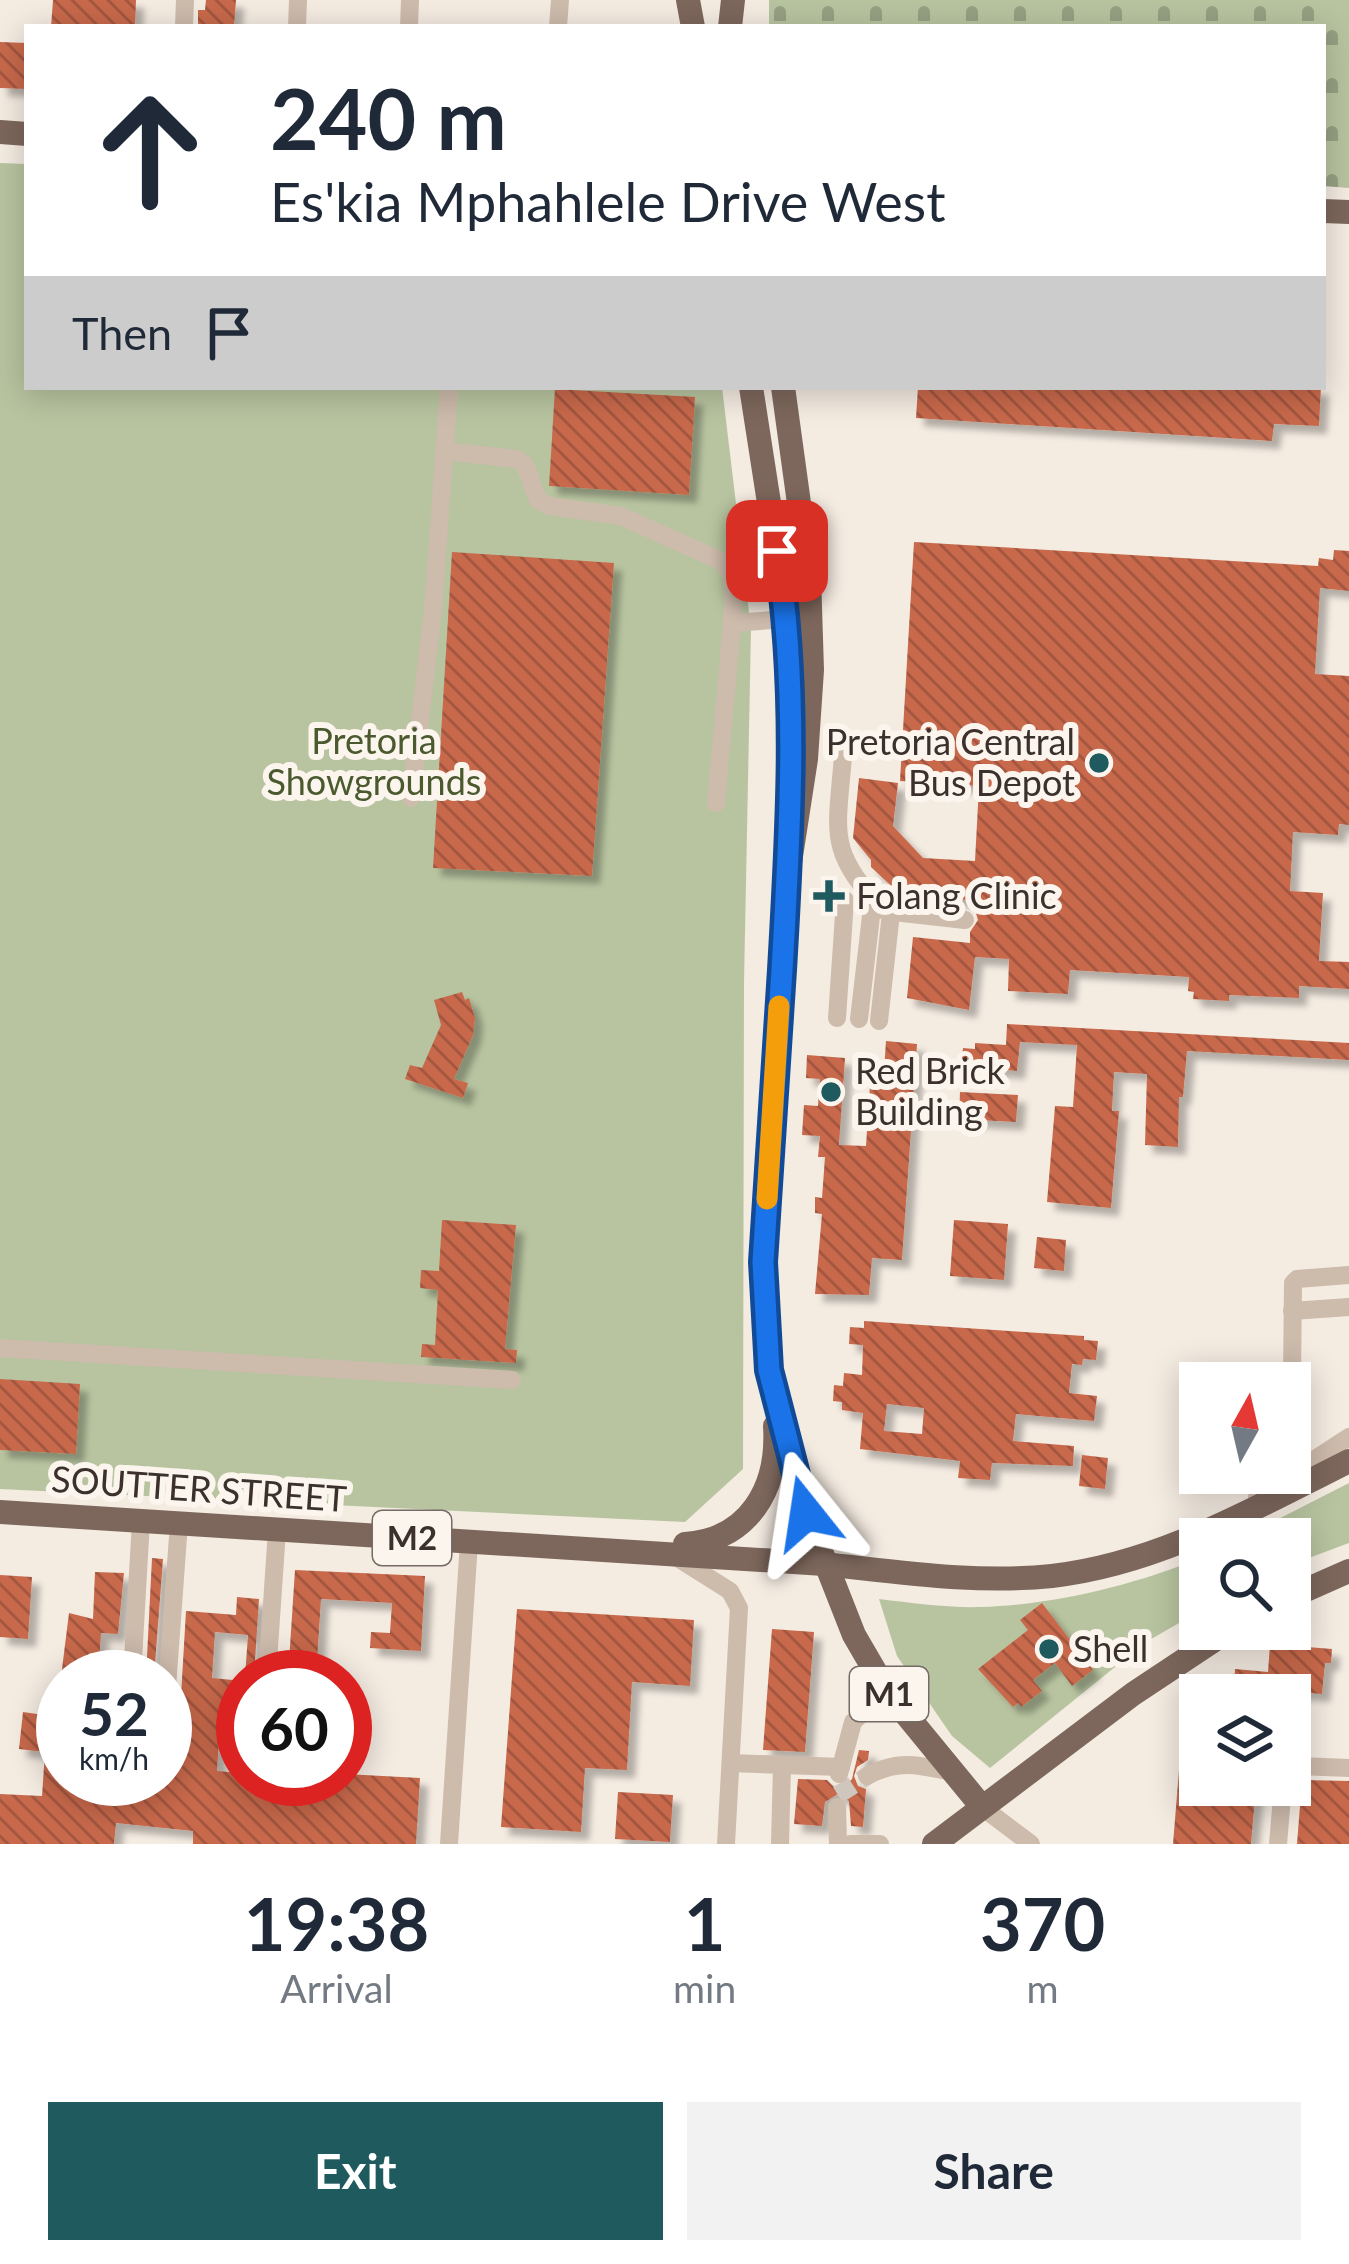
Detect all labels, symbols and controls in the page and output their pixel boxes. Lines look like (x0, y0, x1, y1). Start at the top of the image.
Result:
text: 240 m (270, 67, 507, 168)
icon: ahead (72, 72, 228, 228)
text: Es'kia Mphahlele Drive West (270, 169, 946, 234)
icon: arrive (196, 300, 262, 366)
text: Then (72, 306, 172, 360)
pin (726, 500, 828, 602)
icon: arrive (744, 518, 810, 584)
park label: Pretoria Showgrounds (267, 718, 481, 803)
place label: Pretoria Central Bus Depot (826, 719, 1075, 804)
marker: Pretoria Central Bus Depot (1086, 750, 1112, 776)
place label: Folang Clinic (856, 873, 1057, 917)
marker: Folang Clinic (813, 880, 845, 912)
place label: Red Brick Building (855, 1048, 1006, 1133)
marker: Red Brick Building (818, 1079, 844, 1105)
north arrow (1179, 1362, 1311, 1494)
map controls (1179, 1362, 1311, 1806)
position arrow (743, 1450, 869, 1576)
street label: SOUTTER STREET (50, 1456, 348, 1520)
road number: M2 (373, 1511, 451, 1565)
button: search (1179, 1518, 1311, 1650)
place label: Shell (1073, 1626, 1148, 1670)
marker: Shell (1036, 1636, 1062, 1662)
speed limit sign: 60 (216, 1650, 372, 1806)
road number: M1 (850, 1667, 928, 1721)
button: layers (1179, 1674, 1311, 1806)
text: 52 (79, 1677, 149, 1749)
text: km/h (79, 1740, 149, 1776)
text: 19:38 (244, 1880, 429, 1966)
text: 1 (684, 1880, 726, 1966)
text: 370 (980, 1880, 1105, 1966)
text: Arrival (280, 1965, 393, 2011)
text: min (673, 1965, 736, 2011)
text: m (1027, 1965, 1059, 2011)
button: Exit (48, 2102, 663, 2240)
button: Share (687, 2102, 1301, 2240)

